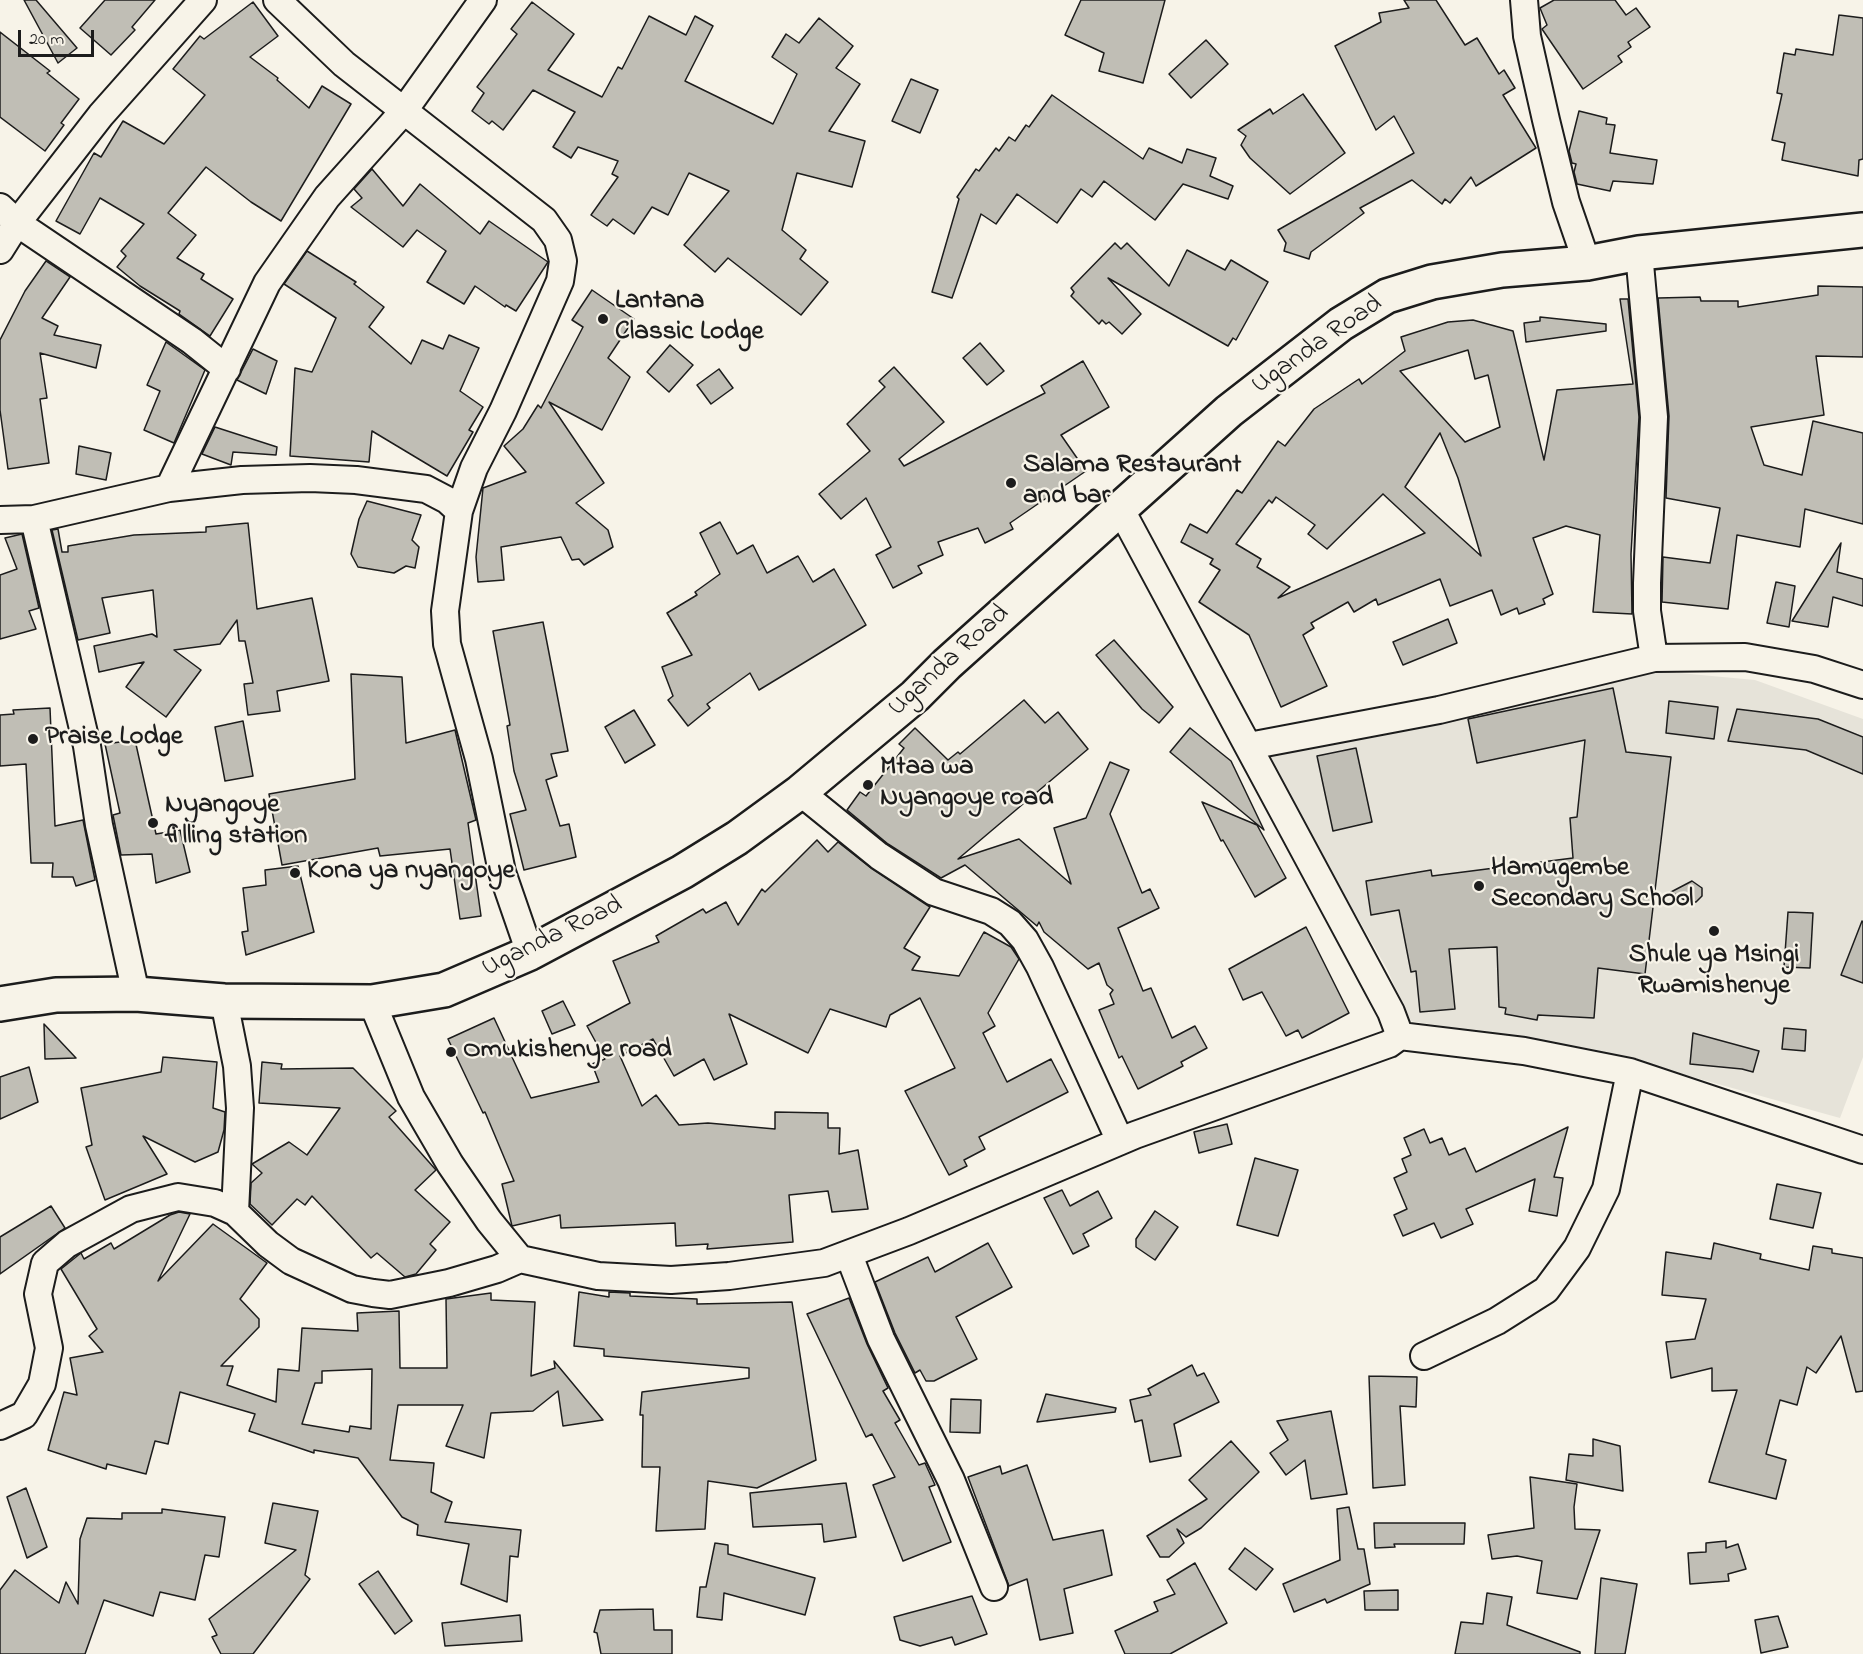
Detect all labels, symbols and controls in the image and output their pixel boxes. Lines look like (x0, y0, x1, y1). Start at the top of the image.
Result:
scale bar (21, 18, 98, 56)
text: 20 m (29, 27, 64, 53)
place label: Lantana Classic Lodge (615, 287, 763, 350)
street label: Uganda Road (1246, 289, 1390, 403)
marker: Lantana Classic Lodge (596, 312, 610, 326)
place label: Salama Restaurant and bar (1023, 451, 1241, 514)
marker: Salama Restaurant and bar (1004, 476, 1018, 490)
street label: Uganda Road (883, 599, 1017, 725)
place label: Praise Lodge (45, 723, 183, 755)
marker: Praise Lodge (26, 732, 40, 746)
place label: Mtaa wa Nyangoye road (880, 753, 1053, 816)
marker: Mtaa wa Nyangoye road (861, 778, 875, 792)
place label: Nyangoye filling station (165, 791, 307, 854)
marker: Nyangoye filling station (146, 816, 160, 830)
place label: Hamugembe Secondary School (1491, 854, 1694, 917)
place label: Kona ya nyangoye (307, 857, 515, 889)
marker: Kona ya nyangoye (288, 866, 302, 880)
marker: Hamugembe Secondary School (1472, 879, 1486, 893)
street label: Uganda Road (477, 890, 629, 986)
marker: Shule ya Msingi Rwamishenye (1707, 924, 1721, 938)
place label: Shule ya Msingi Rwamishenye (1629, 941, 1799, 1004)
place label: Omukishenye road (463, 1036, 672, 1068)
marker: Omukishenye road (444, 1045, 458, 1059)

